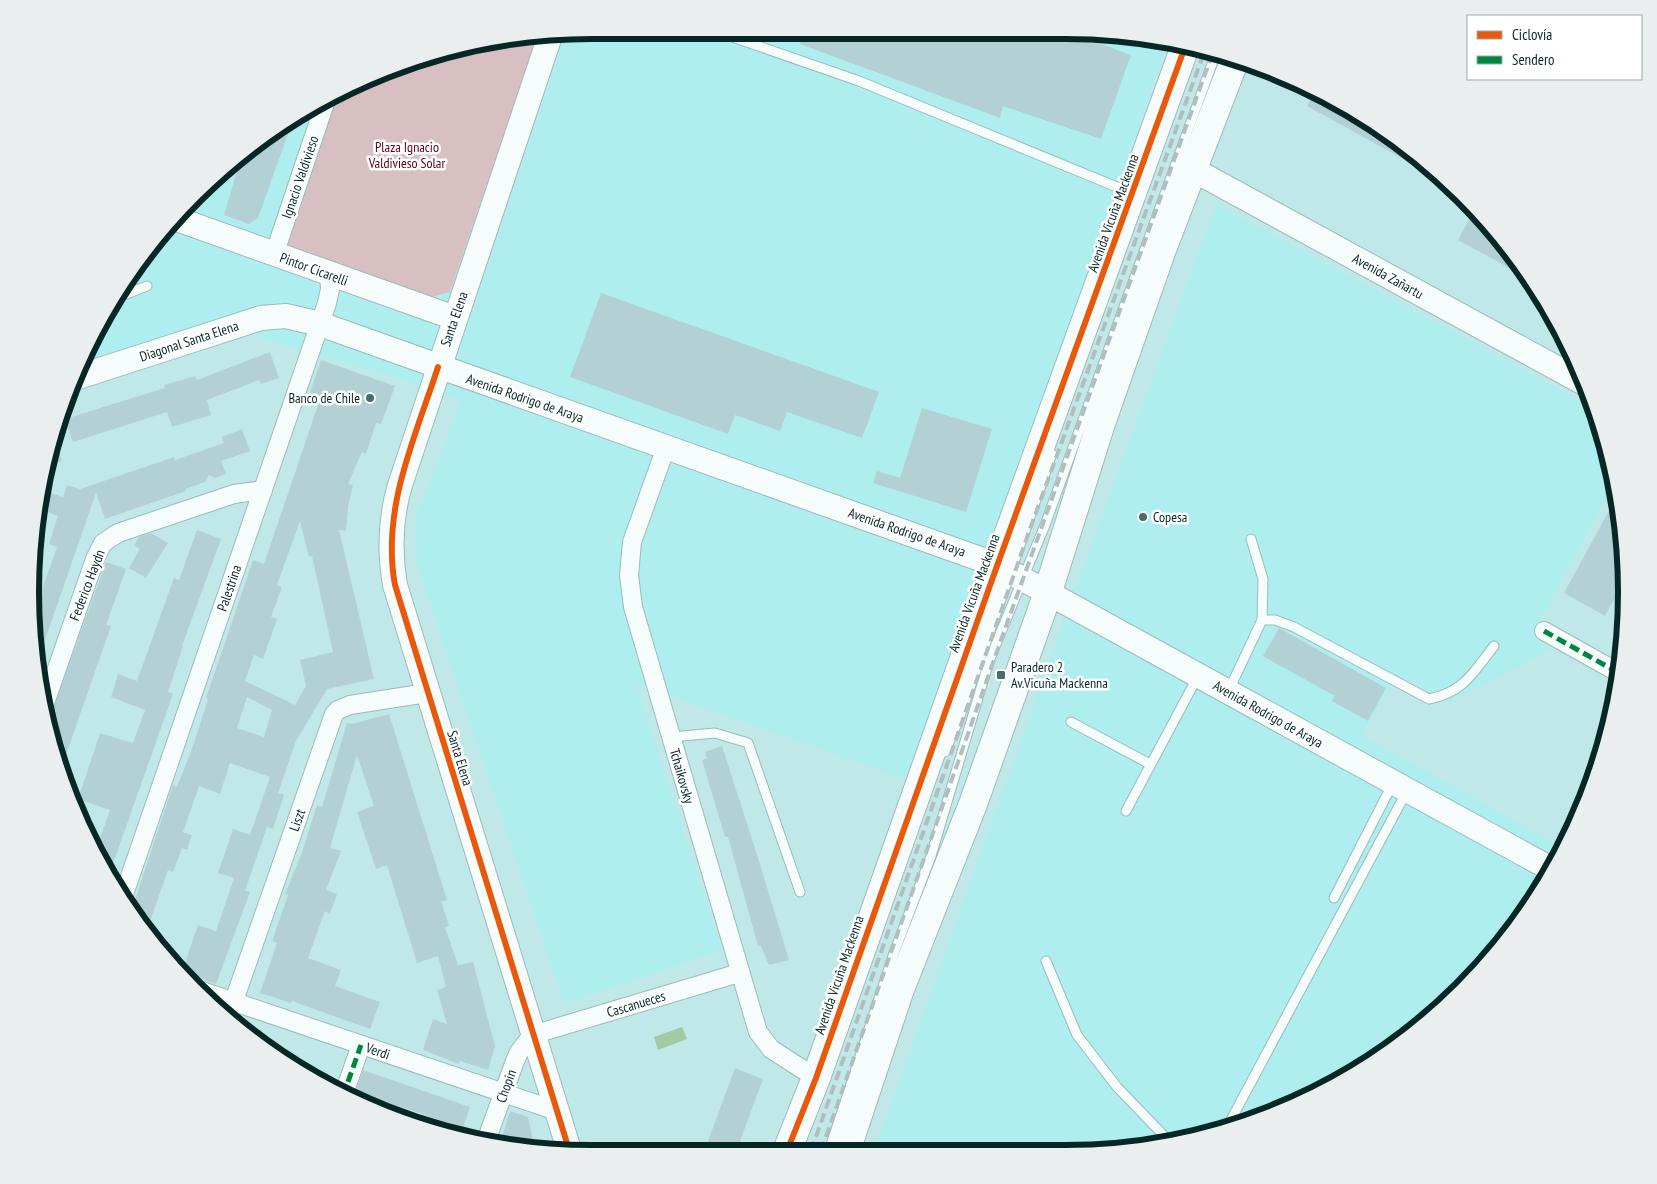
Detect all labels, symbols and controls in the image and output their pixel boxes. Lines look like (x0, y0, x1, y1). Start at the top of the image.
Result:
legend (1467, 15, 1642, 80)
text: Ciclovía (1512, 25, 1552, 44)
text: Sendero (1512, 50, 1554, 69)
street label: Ignacio Valdivieso (277, 133, 323, 221)
park label: Plaza Ignacio Valdivieso Solar (368, 138, 445, 172)
street label: Avenida Vicuña Mackenna (1083, 151, 1143, 275)
street label: Pintor Cicarelli (277, 248, 351, 290)
street label: Avenida Zañartu (1349, 249, 1427, 303)
street label: Santa Elena (436, 289, 472, 349)
street label: Diagonal Santa Elena (137, 317, 241, 365)
street label: Avenida Rodrigo de Araya (464, 370, 586, 426)
place label: Banco de Chile (288, 389, 360, 407)
marker: Banco de Chile (364, 392, 376, 404)
street label: Avenida Rodrigo de Araya (846, 504, 968, 560)
place label: Copesa (1153, 508, 1187, 526)
marker: Copesa (1137, 511, 1149, 523)
street label: Avenida Vicuña Mackenna (944, 531, 1004, 655)
street label: Federico Haydn (65, 547, 109, 623)
street label: Palestrina (213, 562, 245, 614)
place label: Paradero 2 Av.Vicuña Mackenna (1011, 658, 1108, 692)
marker: Paradero 2 Av.Vicuña Mackenna (995, 669, 1007, 681)
street label: Avenida Rodrigo de Araya (1210, 676, 1326, 752)
street label: Santa Elena (443, 728, 477, 788)
street label: Tchaikovsky (666, 746, 699, 806)
street label: Liszt (285, 806, 309, 834)
street label: Avenida Vicuña Mackenna (810, 913, 868, 1037)
street label: Cascanueces (605, 987, 668, 1021)
street label: Verdi (363, 1038, 393, 1064)
street label: Chopin (492, 1067, 520, 1105)

